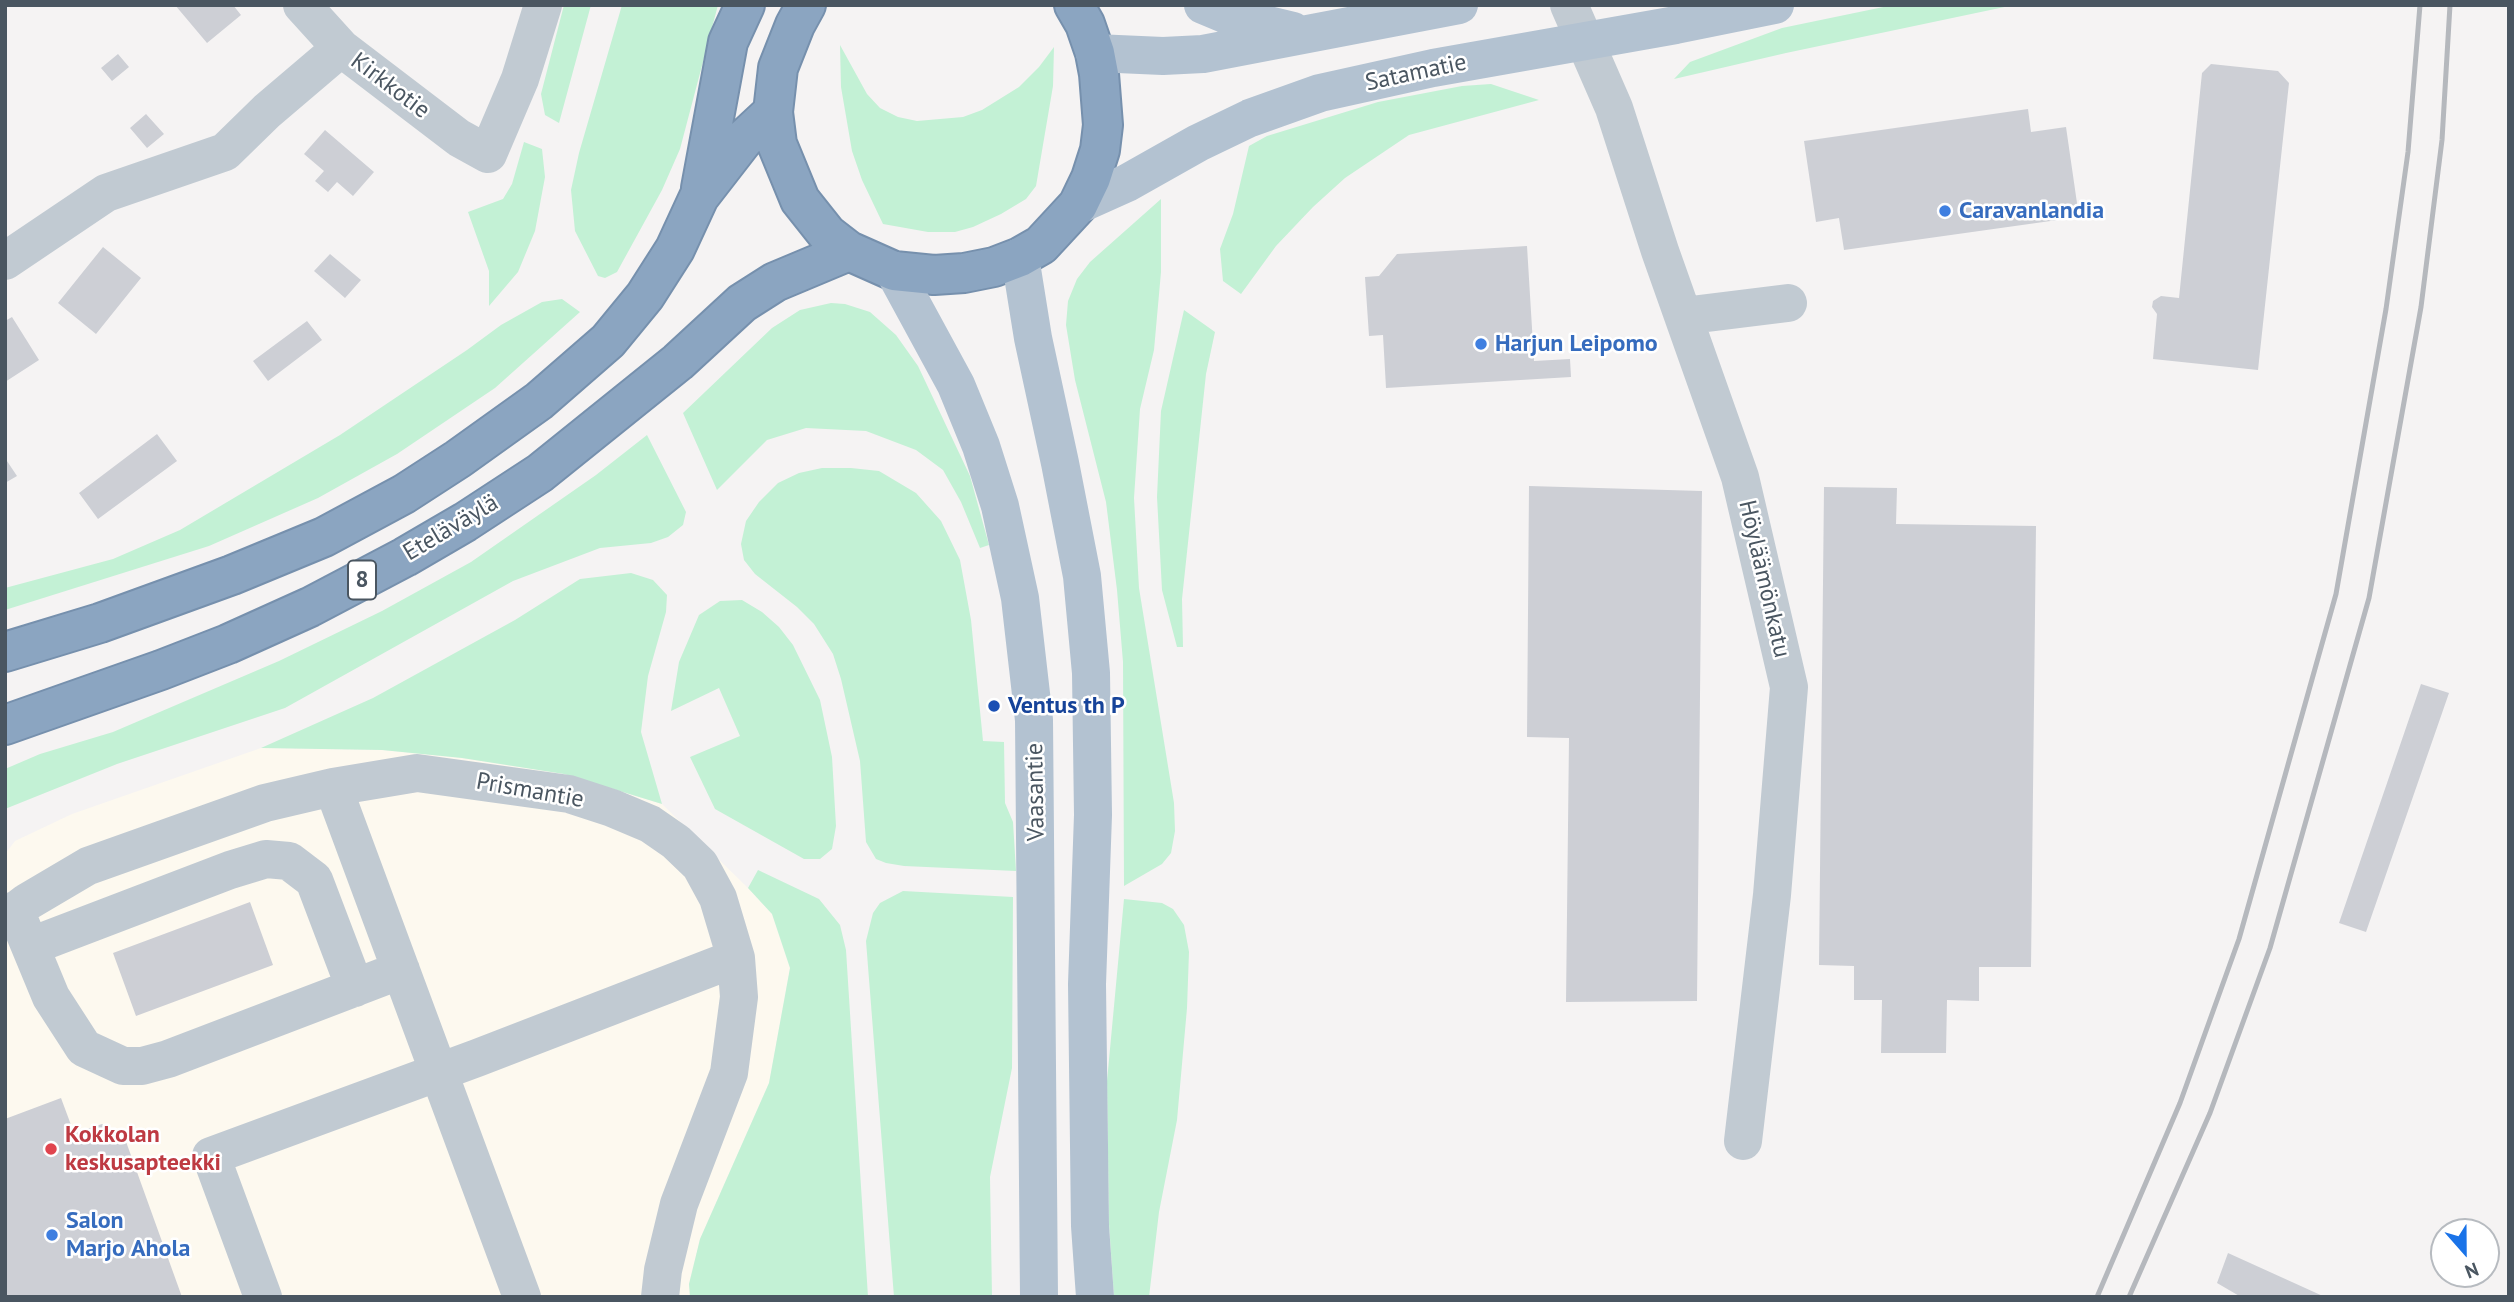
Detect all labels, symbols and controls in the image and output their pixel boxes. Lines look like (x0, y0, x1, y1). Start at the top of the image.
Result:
street label: Kirkkotie (345, 47, 435, 125)
street label: Satamatie (1363, 48, 1469, 98)
place label: Caravanlandia (1959, 197, 2104, 225)
marker: Caravanlandia (1937, 203, 1953, 219)
place label: Harjun Leipomo (1495, 330, 1658, 358)
marker: Harjun Leipomo (1473, 336, 1489, 352)
street label: Eteläväylä (398, 489, 504, 567)
street label: Höyläämönkatu (1732, 497, 1796, 661)
road number: 8 (348, 560, 376, 600)
place label: Ventus th P (1008, 692, 1125, 720)
marker: Ventus th P (986, 698, 1002, 714)
street label: Vaasantie (1021, 743, 1051, 841)
street label: Prismantie (474, 767, 586, 815)
place label: Kokkolan keskusapteekki (65, 1121, 221, 1177)
marker: Kokkolan keskusapteekki (43, 1141, 59, 1157)
place label: Salon Marjo Ahola (66, 1207, 190, 1263)
north arrow (2430, 1218, 2500, 1288)
marker: Salon Marjo Ahola (44, 1227, 60, 1243)
text: N (2462, 1257, 2482, 1284)

